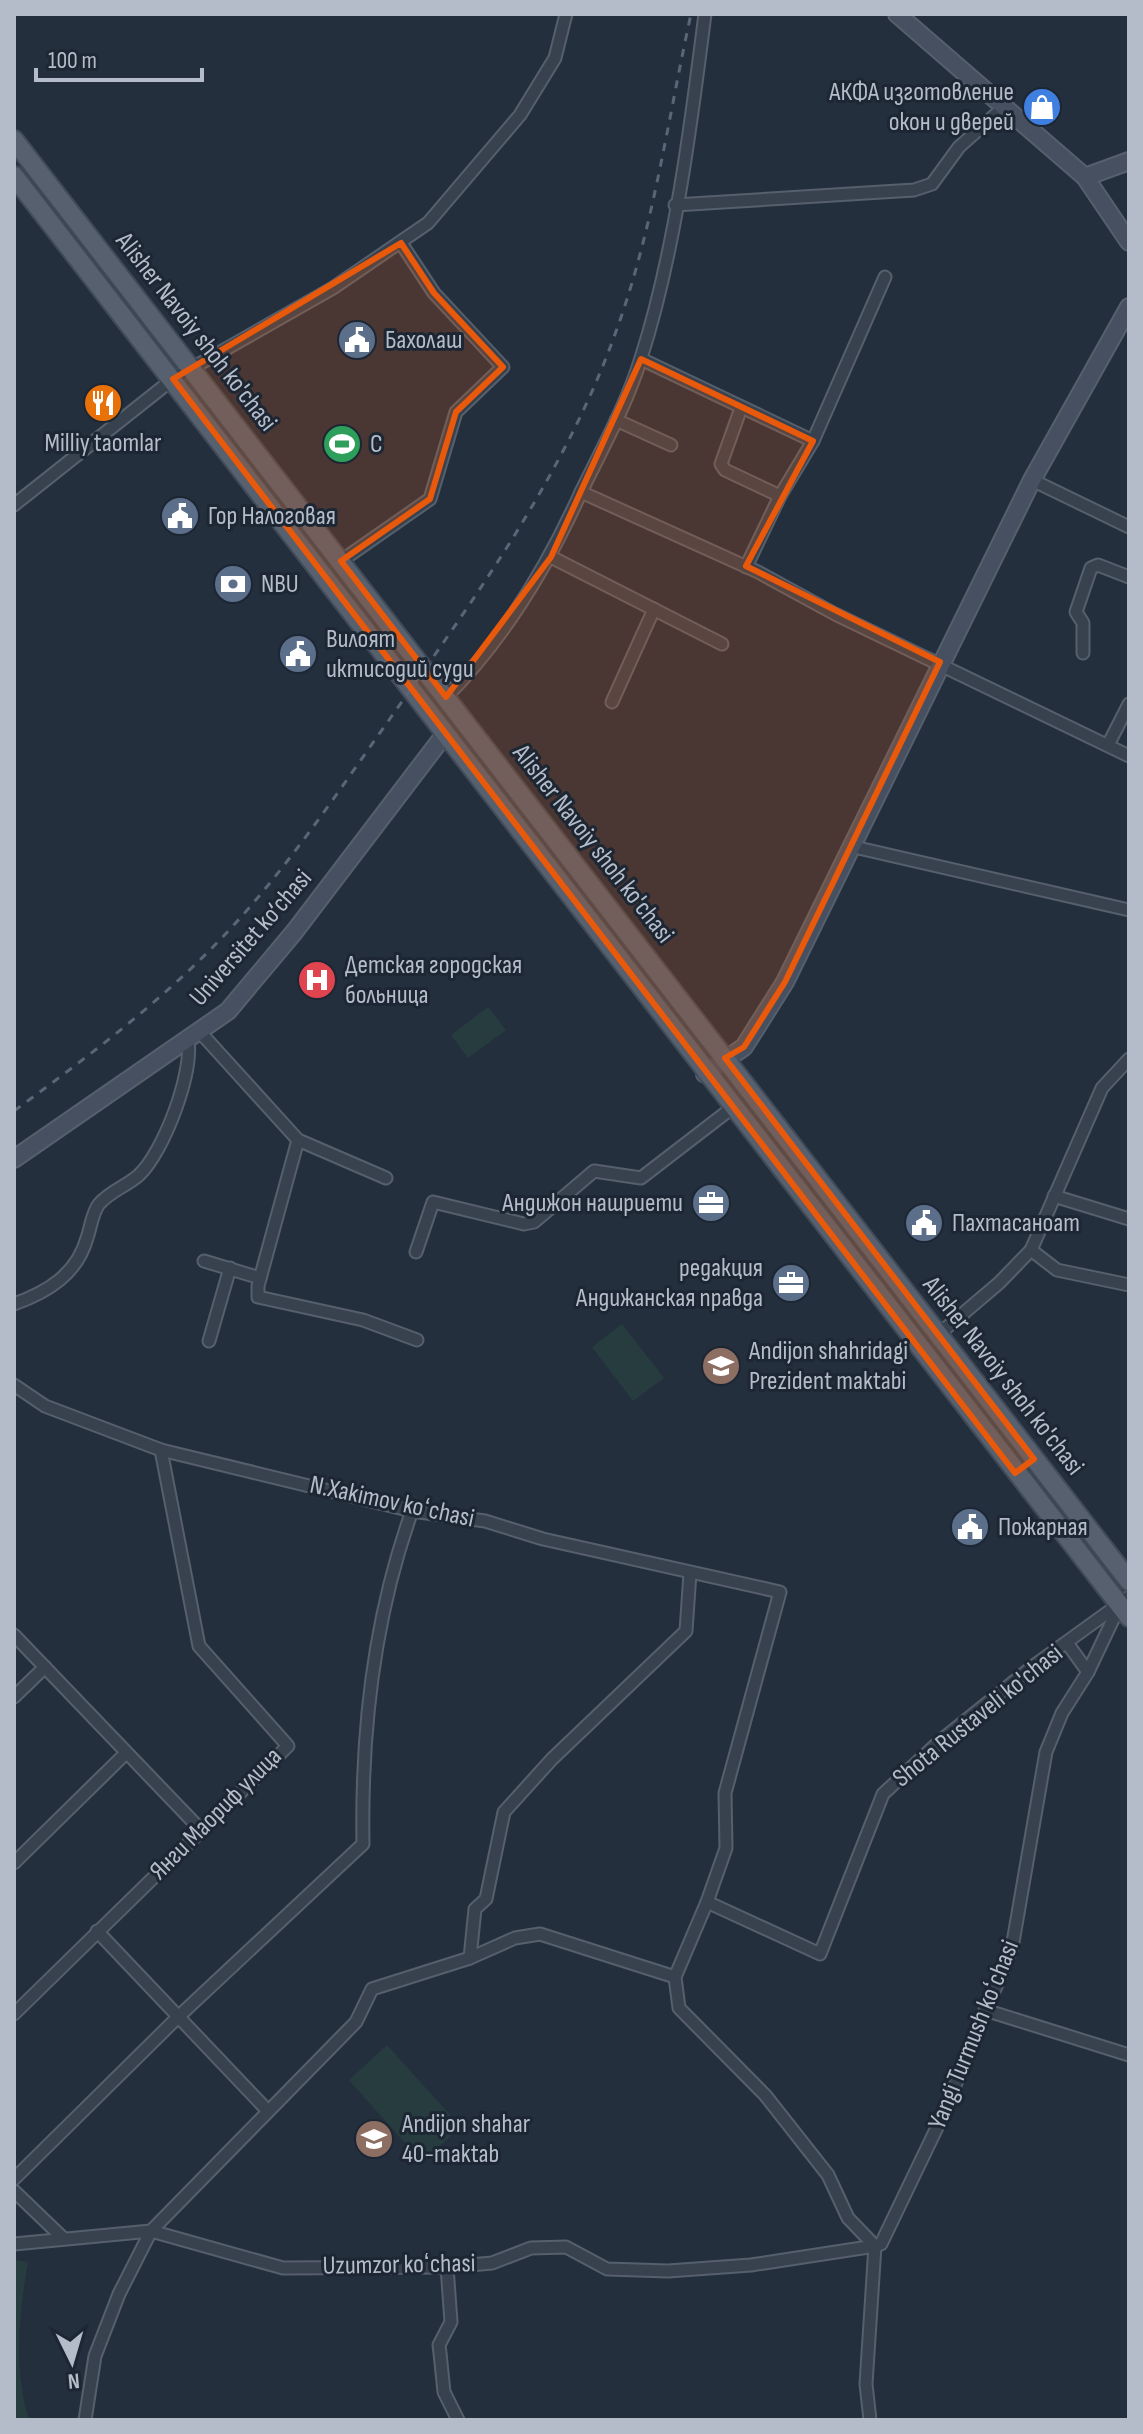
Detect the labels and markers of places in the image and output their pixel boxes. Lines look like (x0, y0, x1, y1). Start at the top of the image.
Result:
place label: АКФА изготовление окон и дверей (828, 77, 1014, 138)
shop icon: АКФА изготовление окон и дверей (1021, 86, 1063, 128)
public building icon: Бахолаш (336, 319, 378, 361)
place label: Бахолаш (385, 325, 462, 356)
restaurant icon: Milliy taomlar (82, 382, 124, 424)
sports icon: С (321, 423, 363, 465)
place label: Milliy taomlar (45, 428, 162, 459)
place label: С (370, 429, 383, 460)
public building icon: Гор Налоговая (159, 495, 201, 537)
place label: Гор Налоговая (208, 501, 336, 532)
bank icon: NBU (212, 563, 254, 605)
place label: NBU (261, 569, 299, 600)
place label: Вилоят иктисодий суди (326, 624, 474, 685)
public building icon: Вилоят иктисодий суди (277, 633, 319, 675)
place label: Детская городская больница (345, 950, 522, 1011)
hospital icon: Детская городская больница (296, 959, 338, 1001)
office icon: Андижон нашриети (690, 1182, 732, 1224)
place label: Андижон нашриети (501, 1188, 683, 1219)
public building icon: Пахтасаноат (903, 1202, 945, 1244)
place label: Пахтасаноат (952, 1208, 1080, 1239)
place label: редакция Андижанская правда (575, 1253, 763, 1314)
office icon: редакция Андижанская правда (770, 1262, 812, 1304)
place label: Andijon shahridagi Prezident maktabi (748, 1336, 908, 1397)
school or university icon: Andijon shahridagi Prezident maktabi (700, 1345, 742, 1387)
public building icon: Пожарная (949, 1506, 991, 1548)
place label: Пожарная (998, 1512, 1088, 1543)
place label: Andijon shahar 40-maktab (401, 2109, 531, 2170)
school or university icon: Andijon shahar 40-maktab (353, 2118, 395, 2160)

